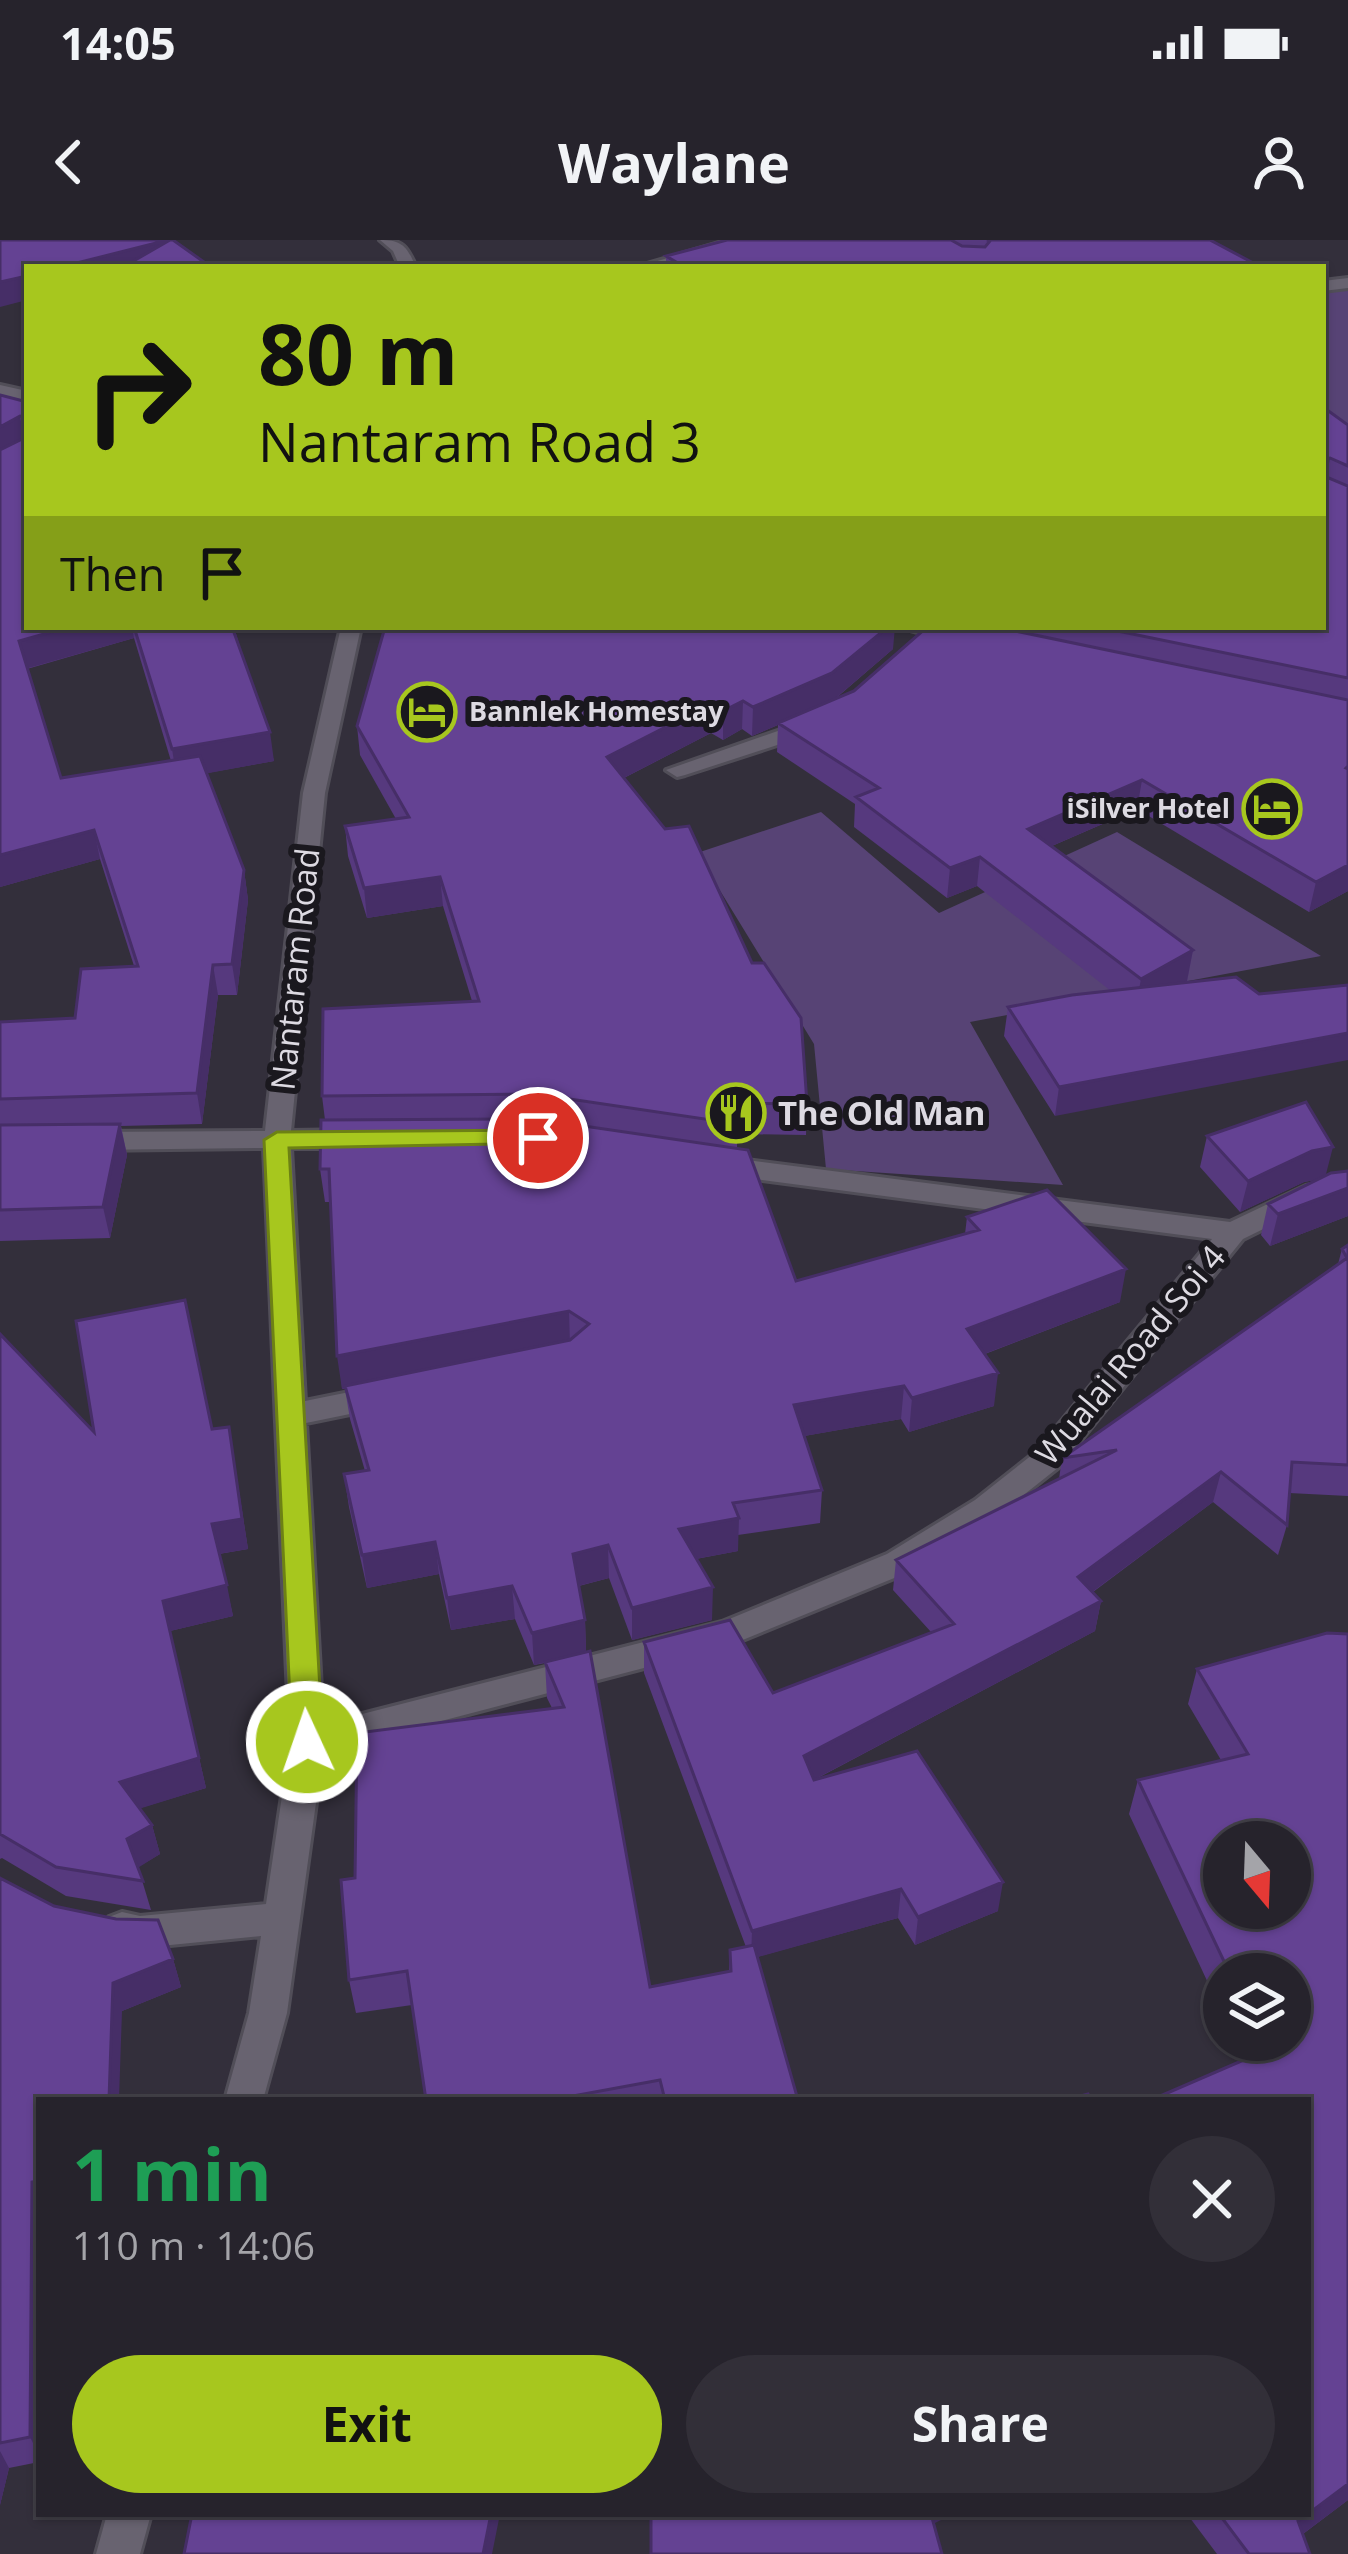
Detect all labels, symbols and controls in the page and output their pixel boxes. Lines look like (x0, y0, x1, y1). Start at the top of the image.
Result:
text: 14:05 (60, 12, 176, 73)
text: Waylane (558, 125, 790, 199)
icon: back (36, 129, 102, 195)
icon: person (1246, 129, 1312, 195)
text: 80 m (258, 295, 458, 410)
icon: right (60, 312, 216, 468)
text: Nantaram Road 3 (258, 404, 701, 478)
icon: arrive (189, 540, 255, 606)
text: Then (60, 543, 165, 604)
hotel icon: Bannlek Homestay (396, 681, 458, 743)
place label: Bannlek Homestay (469, 692, 724, 729)
hotel icon: iSilver Hotel (1241, 778, 1303, 840)
place label: iSilver Hotel (1067, 789, 1230, 826)
street label: Nantaram Road (259, 846, 330, 1092)
restaurant icon: The Old Man (705, 1082, 767, 1144)
pin (487, 1087, 589, 1189)
place label: The Old Man (778, 1090, 985, 1135)
icon: arrive (505, 1105, 571, 1171)
street label: Wualai Road Soi 4 (1024, 1235, 1235, 1474)
position arrow (244, 1679, 370, 1805)
north arrow (1203, 1821, 1311, 1929)
map controls (1203, 1821, 1311, 2061)
button: layers (1203, 1953, 1311, 2061)
text: 1 min (72, 2124, 272, 2222)
button: close (1149, 2136, 1275, 2262)
text: 110 m · 14:06 (72, 2218, 315, 2271)
button: Exit (72, 2355, 662, 2493)
button: Share (686, 2355, 1275, 2493)

